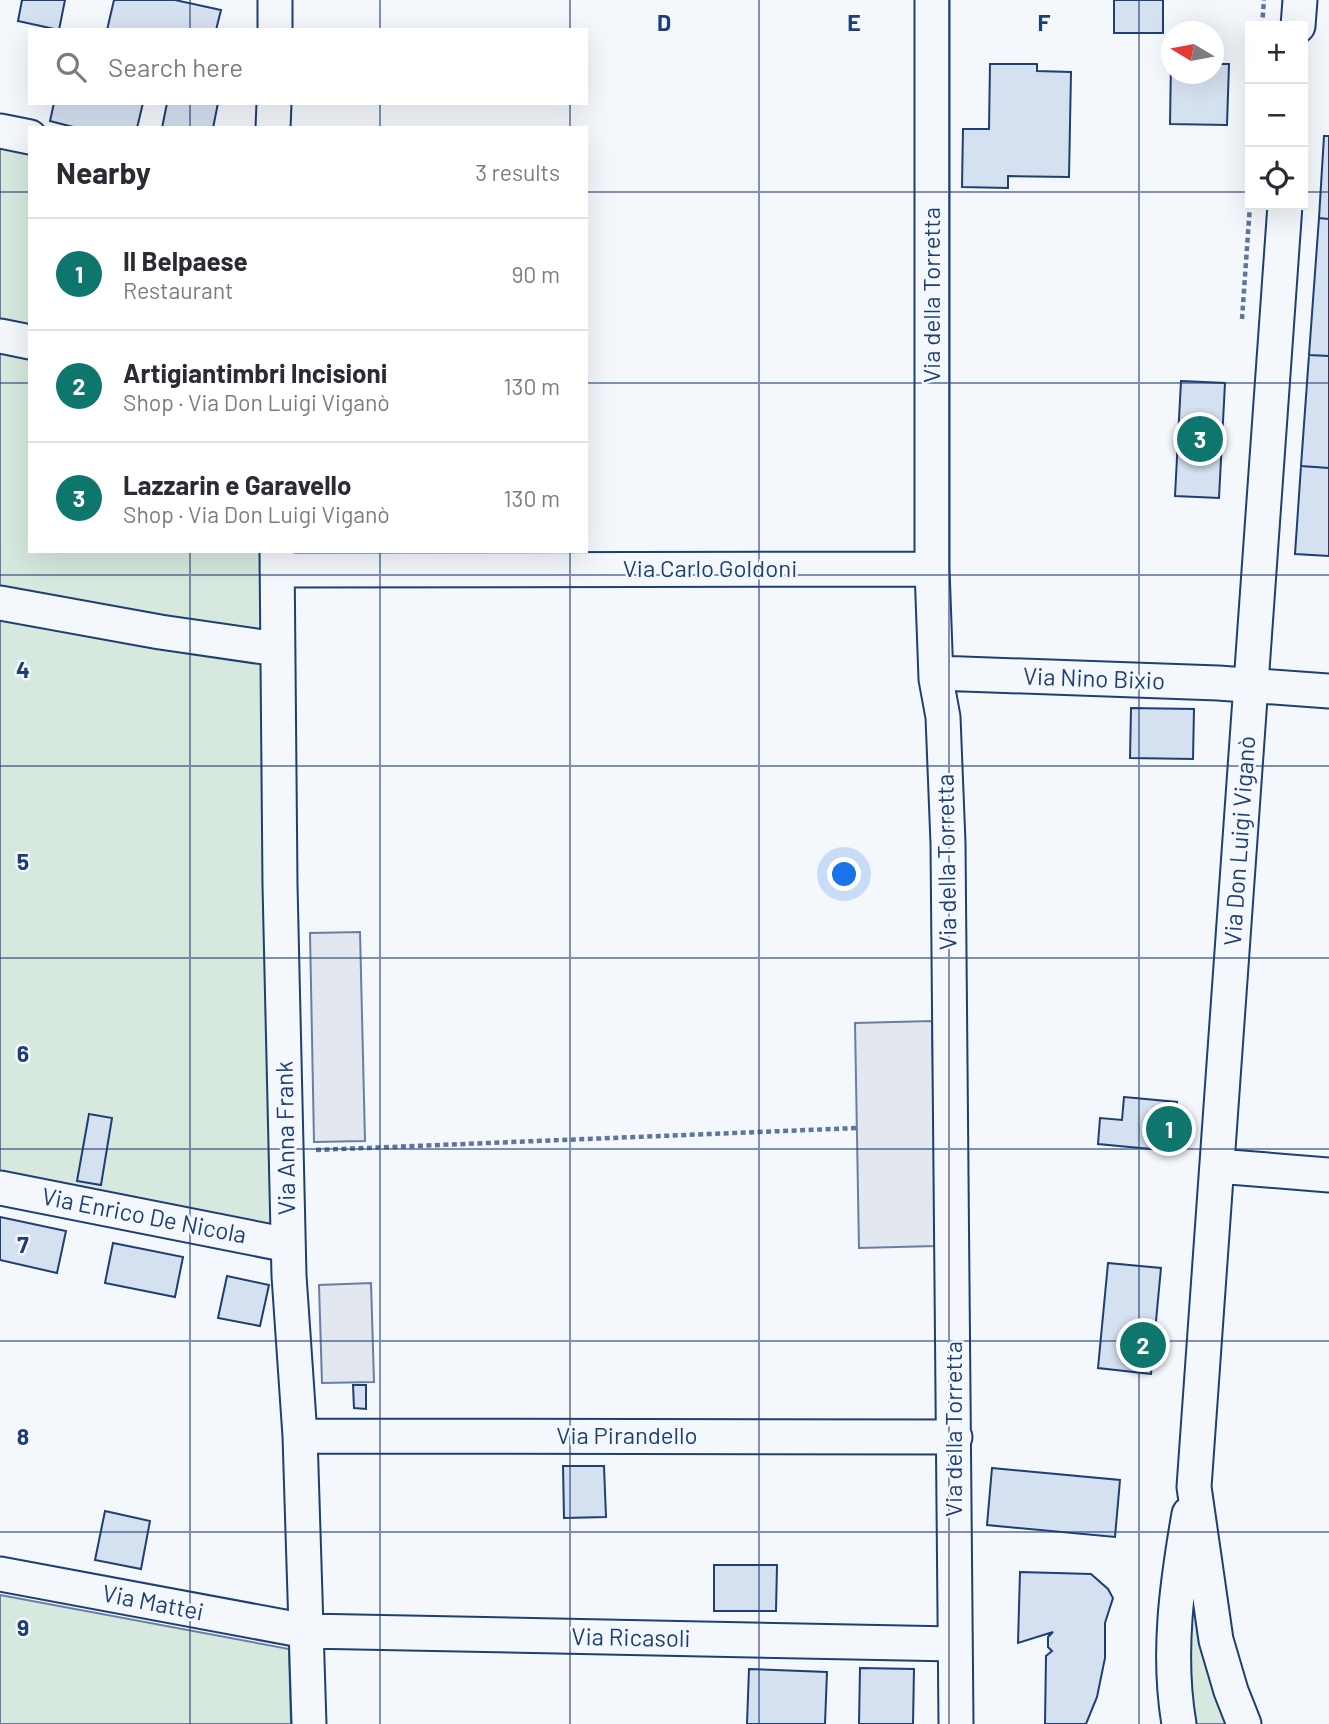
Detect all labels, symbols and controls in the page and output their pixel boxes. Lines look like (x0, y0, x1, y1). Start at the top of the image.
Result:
text: D (657, 8, 671, 36)
text: E (847, 8, 861, 36)
text: F (1038, 8, 1051, 36)
north arrow (1161, 21, 1224, 84)
map controls (1245, 21, 1308, 210)
button: + (1245, 21, 1308, 84)
search box (28, 28, 588, 105)
icon: search (52, 48, 90, 86)
text: Search here (108, 51, 243, 82)
button: − (1245, 84, 1308, 147)
button: locate (1245, 147, 1308, 210)
text: Nearby (56, 154, 151, 190)
text: 3 results (475, 158, 560, 186)
street label: Via della Torretta (916, 207, 945, 383)
text: Il Belpaese (123, 245, 248, 276)
text: 1 (75, 260, 83, 288)
text: 90 m (511, 260, 560, 288)
text: Restaurant (123, 276, 233, 304)
text: Artigiantimbri Incisioni (123, 357, 387, 388)
text: 2 (73, 372, 85, 400)
text: 130 m (503, 372, 560, 400)
text: Shop · Via Don Luigi Viganò (123, 388, 390, 416)
pin: 3 (1177, 413, 1223, 465)
text: Lazzarin e Garavello (123, 469, 351, 500)
text: 3 (73, 484, 85, 512)
text: 130 m (503, 484, 560, 512)
text: Shop · Via Don Luigi Viganò (123, 500, 390, 528)
street label: Via Carlo Goldoni (623, 553, 797, 582)
text: 4 (16, 655, 30, 683)
street label: Via Nino Bixio (1023, 661, 1166, 694)
street label: Via Don Luigi Viganò (1217, 735, 1260, 947)
street label: Via della Torretta (929, 774, 962, 950)
text: 5 (17, 847, 29, 875)
your location (827, 857, 861, 891)
text: 6 (17, 1039, 29, 1067)
street label: Via Anna Frank (269, 1061, 300, 1215)
pin: 1 (1146, 1103, 1192, 1155)
street label: Via Enrico De Nicola (39, 1180, 249, 1249)
text: 7 (17, 1230, 29, 1258)
pin: 2 (1120, 1319, 1166, 1371)
street label: Via della Torretta (938, 1341, 967, 1517)
street label: Via Pirandello (556, 1420, 698, 1449)
text: 8 (17, 1422, 29, 1450)
street label: Via Mattei (100, 1577, 206, 1626)
text: 9 (17, 1613, 29, 1641)
street label: Via Ricasoli (571, 1621, 691, 1652)

